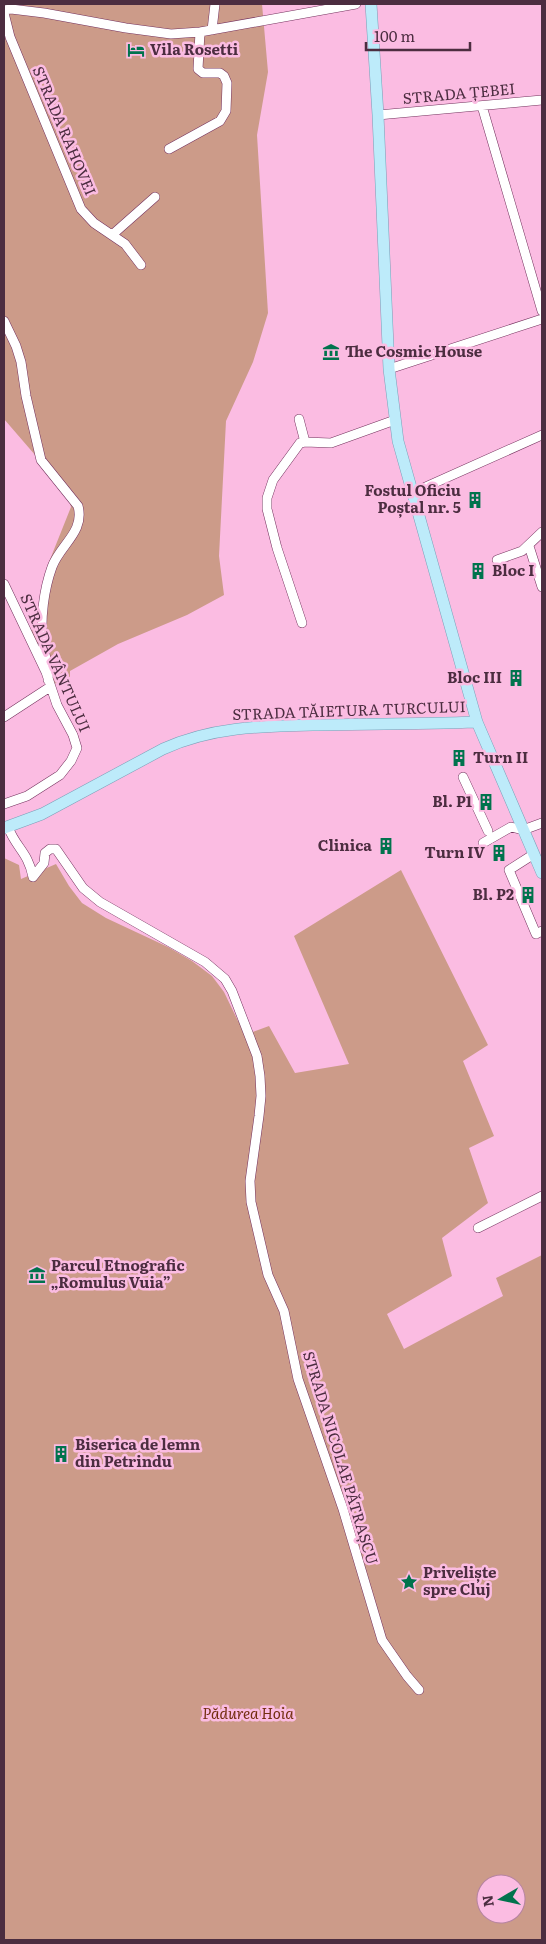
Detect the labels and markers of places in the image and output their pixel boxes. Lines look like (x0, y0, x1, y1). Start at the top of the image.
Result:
place label: Vila Rosetti (150, 37, 239, 60)
hotel icon: Vila Rosetti (126, 40, 146, 60)
place label: The Cosmic House (345, 339, 483, 362)
museum icon: The Cosmic House (321, 342, 341, 362)
place label: Fostul Oficiu Poștal nr. 5 (364, 478, 461, 518)
building icon: Fostul Oficiu Poștal nr. 5 (465, 490, 485, 510)
place label: Bloc I (492, 558, 535, 581)
building icon: Bloc I (468, 561, 488, 581)
place label: Bloc III (447, 665, 502, 688)
building icon: Bloc III (506, 668, 526, 688)
place label: Turn II (473, 745, 528, 768)
building icon: Turn II (449, 748, 469, 768)
place label: Bl. P1 (432, 789, 472, 812)
building icon: Bl. P1 (476, 792, 496, 812)
place label: Clinica (318, 833, 372, 856)
building icon: Clinica (376, 836, 396, 856)
place label: Turn IV (425, 840, 486, 863)
building icon: Turn IV (489, 843, 509, 863)
place label: Bl. P2 (472, 882, 514, 905)
building icon: Bl. P2 (518, 885, 538, 905)
place label: Parcul Etnografic „Romulus Vuia” (51, 1253, 185, 1293)
museum icon: Parcul Etnografic „Romulus Vuia” (27, 1265, 47, 1285)
place label: Biserica de lemn din Petrindu (75, 1432, 201, 1472)
building icon: Biserica de lemn din Petrindu (51, 1444, 71, 1464)
place label: Priveliște spre Cluj (423, 1560, 497, 1600)
place icon: Priveliște spre Cluj (399, 1572, 419, 1592)

